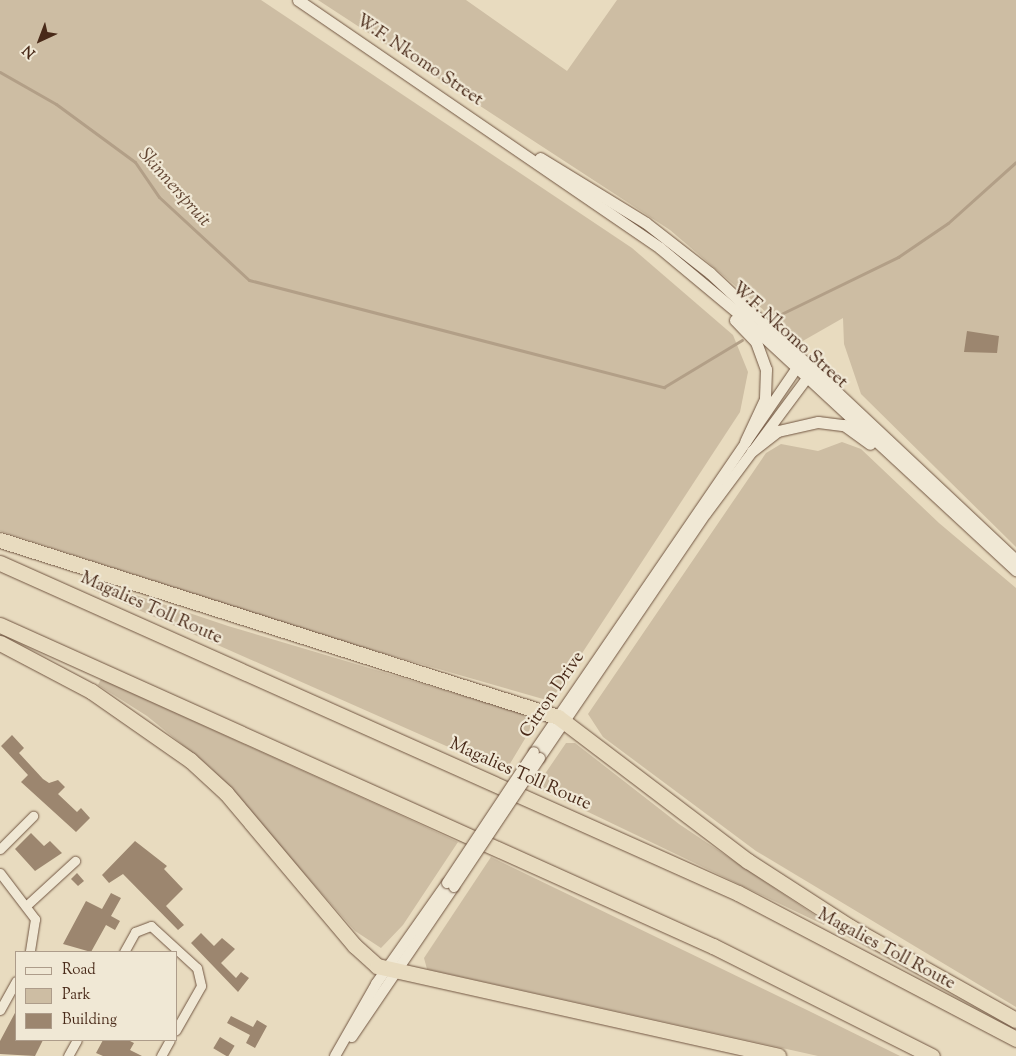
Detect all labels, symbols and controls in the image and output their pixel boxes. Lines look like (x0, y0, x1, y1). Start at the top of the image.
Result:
street label: W.F. Nkomo Street (351, 10, 487, 112)
north arrow (15, 15, 65, 65)
text: N (19, 40, 41, 62)
water label: Skinnerspruit (133, 144, 215, 232)
street label: W.F. Nkomo Street (726, 278, 852, 394)
street label: Magalies Toll Route (77, 568, 225, 650)
street label: Citron Drive (516, 648, 590, 742)
street label: Magalies Toll Route (446, 734, 594, 816)
street label: Magalies Toll Route (813, 905, 959, 995)
legend (15, 951, 178, 1041)
text: Road (62, 960, 96, 981)
text: Park (62, 985, 91, 1006)
text: Building (62, 1010, 117, 1031)

